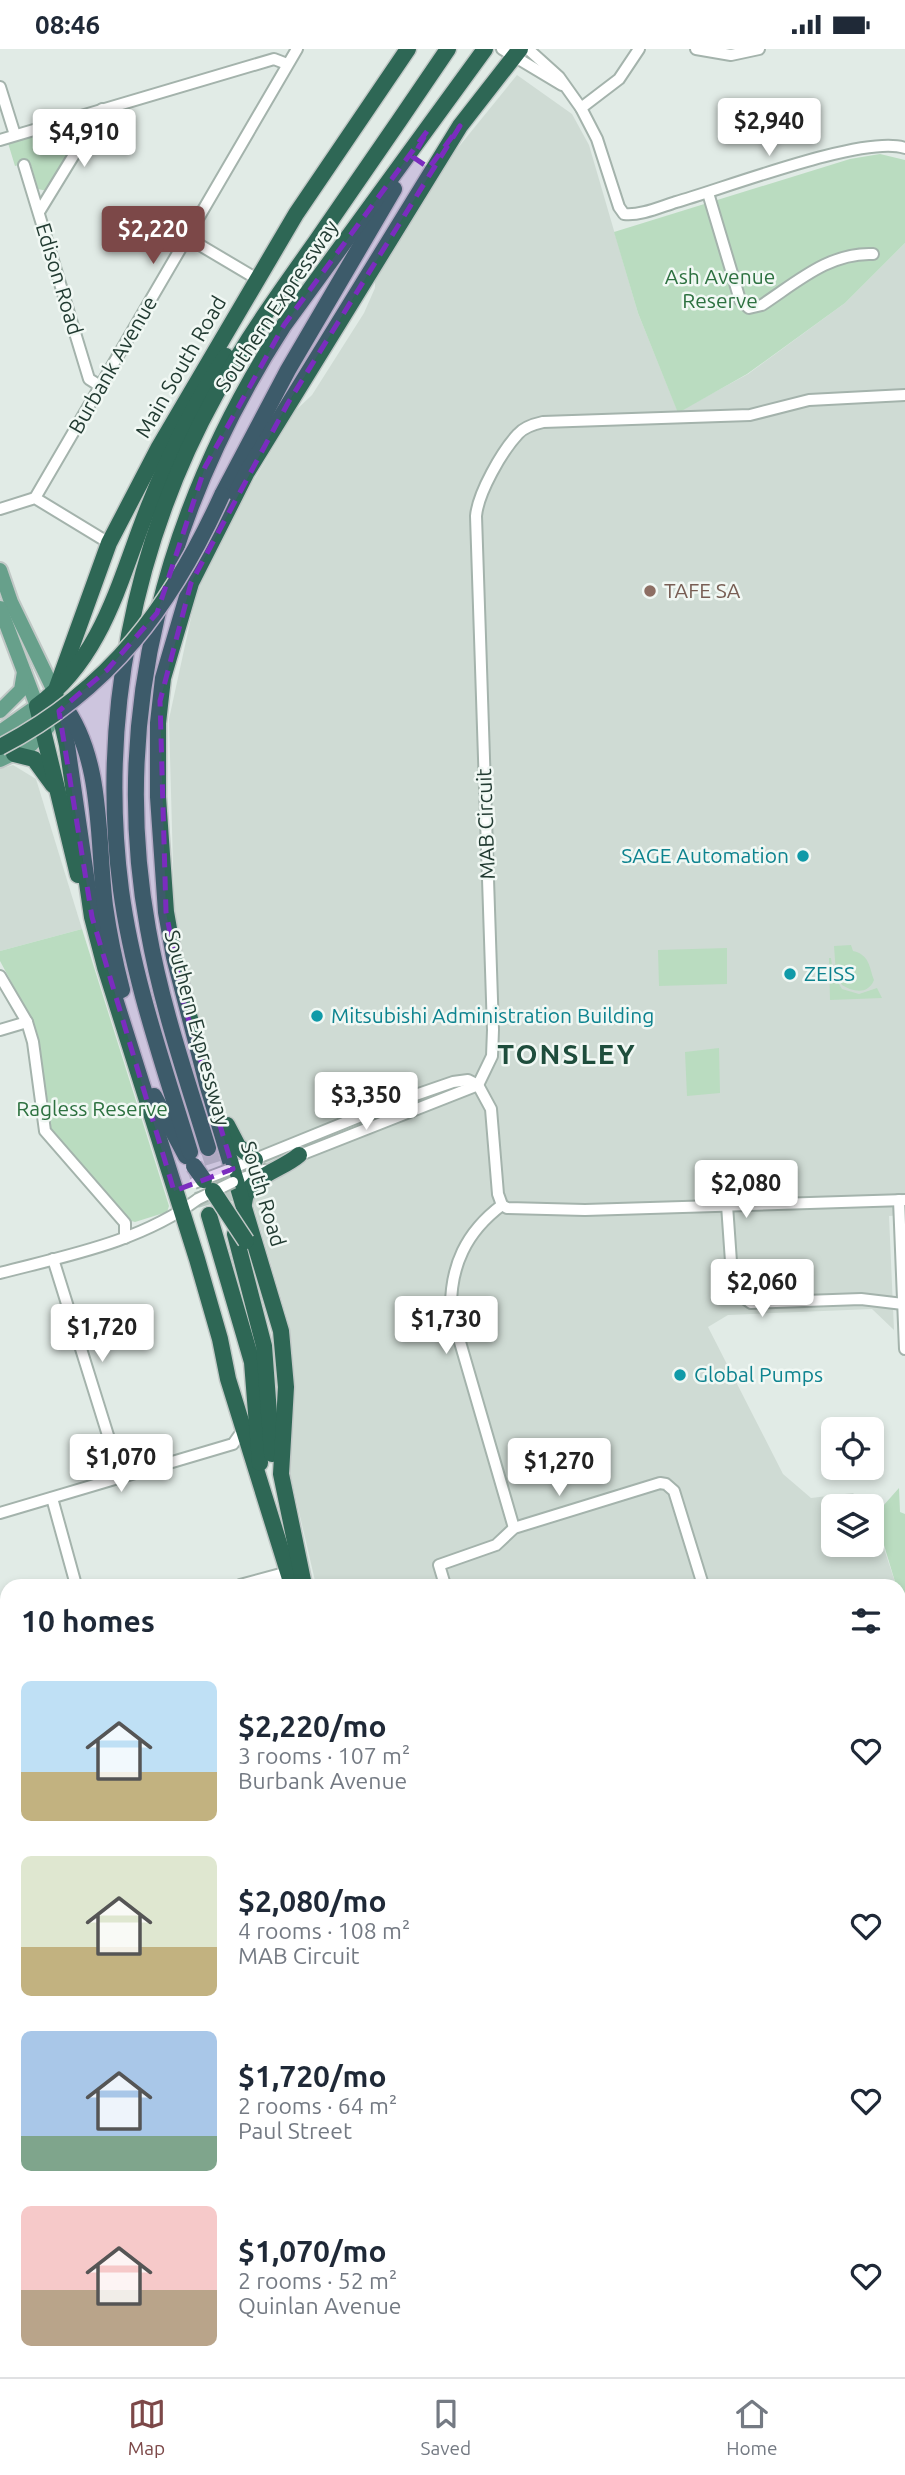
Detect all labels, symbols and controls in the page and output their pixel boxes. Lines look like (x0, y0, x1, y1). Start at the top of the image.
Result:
text: 08:46 (35, 10, 100, 39)
pin: $2,940 (712, 99, 826, 158)
text: $2,940 (734, 108, 804, 133)
pin: $4,910 (27, 109, 141, 169)
text: $4,910 (49, 119, 119, 144)
pin: $2,220 (96, 207, 210, 266)
street label: Southern Expressway (210, 215, 343, 396)
text: $2,220 (118, 216, 188, 241)
street label: Edison Road (32, 220, 88, 337)
park label: Ash Avenue Reserve (665, 264, 775, 312)
street label: Main South Road (130, 291, 230, 442)
street label: Burbank Avenue (63, 292, 161, 437)
place label: TAFE SA (664, 578, 741, 602)
marker: TAFE SA (642, 583, 658, 599)
street label: MAB Circuit (471, 768, 499, 880)
place label: SAGE Automation (621, 843, 789, 867)
marker: SAGE Automation (795, 848, 811, 864)
street label: Southern Expressway (160, 927, 236, 1128)
place label: ZEISS (804, 961, 855, 985)
marker: ZEISS (782, 966, 798, 982)
place label: Mitsubishi Administration Building (331, 1003, 654, 1027)
marker: Mitsubishi Administration Building (309, 1008, 325, 1024)
district label: TONSLEY (497, 1038, 637, 1069)
pin: $3,350 (309, 1073, 423, 1132)
text: $3,350 (331, 1082, 401, 1107)
park label: Ragless Reserve (16, 1096, 168, 1120)
street label: South Road (237, 1138, 291, 1249)
pin: $2,080 (689, 1161, 803, 1220)
text: $2,080 (711, 1170, 781, 1195)
pin: $2,060 (705, 1259, 819, 1319)
text: $2,060 (727, 1269, 797, 1294)
pin: $1,730 (389, 1297, 503, 1356)
pin: $1,720 (45, 1305, 159, 1364)
text: $1,730 (411, 1306, 481, 1331)
text: $1,720 (67, 1314, 137, 1339)
place label: Global Pumps (694, 1362, 823, 1386)
marker: Global Pumps (672, 1367, 688, 1383)
map controls (821, 1417, 884, 1557)
button: locate (821, 1417, 884, 1480)
pin: $1,070 (64, 1435, 178, 1494)
pin: $1,270 (502, 1439, 616, 1498)
text: $1,070 (86, 1444, 156, 1469)
text: $1,270 (524, 1448, 594, 1473)
button: layers (821, 1494, 884, 1557)
icon: filters (847, 1602, 885, 1640)
text: 10 homes (21, 1604, 155, 1638)
icon: home (77, 1709, 161, 1793)
text: $2,220/mo (238, 1709, 387, 1743)
icon: heart (847, 1732, 885, 1770)
text: 3 rooms · 107 m² (238, 1743, 410, 1768)
text: Burbank Avenue (238, 1768, 407, 1793)
icon: home (77, 1884, 161, 1968)
text: $2,080/mo (238, 1884, 387, 1918)
icon: heart (847, 1907, 885, 1945)
text: 4 rooms · 108 m² (238, 1918, 410, 1943)
text: MAB Circuit (238, 1943, 360, 1968)
icon: home (77, 2059, 161, 2143)
text: $1,720/mo (238, 2059, 387, 2093)
icon: heart (847, 2082, 885, 2120)
text: 2 rooms · 64 m² (238, 2093, 397, 2118)
text: Paul Street (238, 2118, 352, 2143)
icon: home (77, 2234, 161, 2318)
text: $1,070/mo (238, 2234, 387, 2268)
icon: heart (847, 2257, 885, 2295)
text: 2 rooms · 52 m² (238, 2268, 397, 2293)
text: Quinlan Avenue (238, 2293, 401, 2318)
tab: Map (128, 2395, 166, 2459)
tab: Saved (421, 2395, 471, 2459)
tab: Home (726, 2395, 777, 2459)

